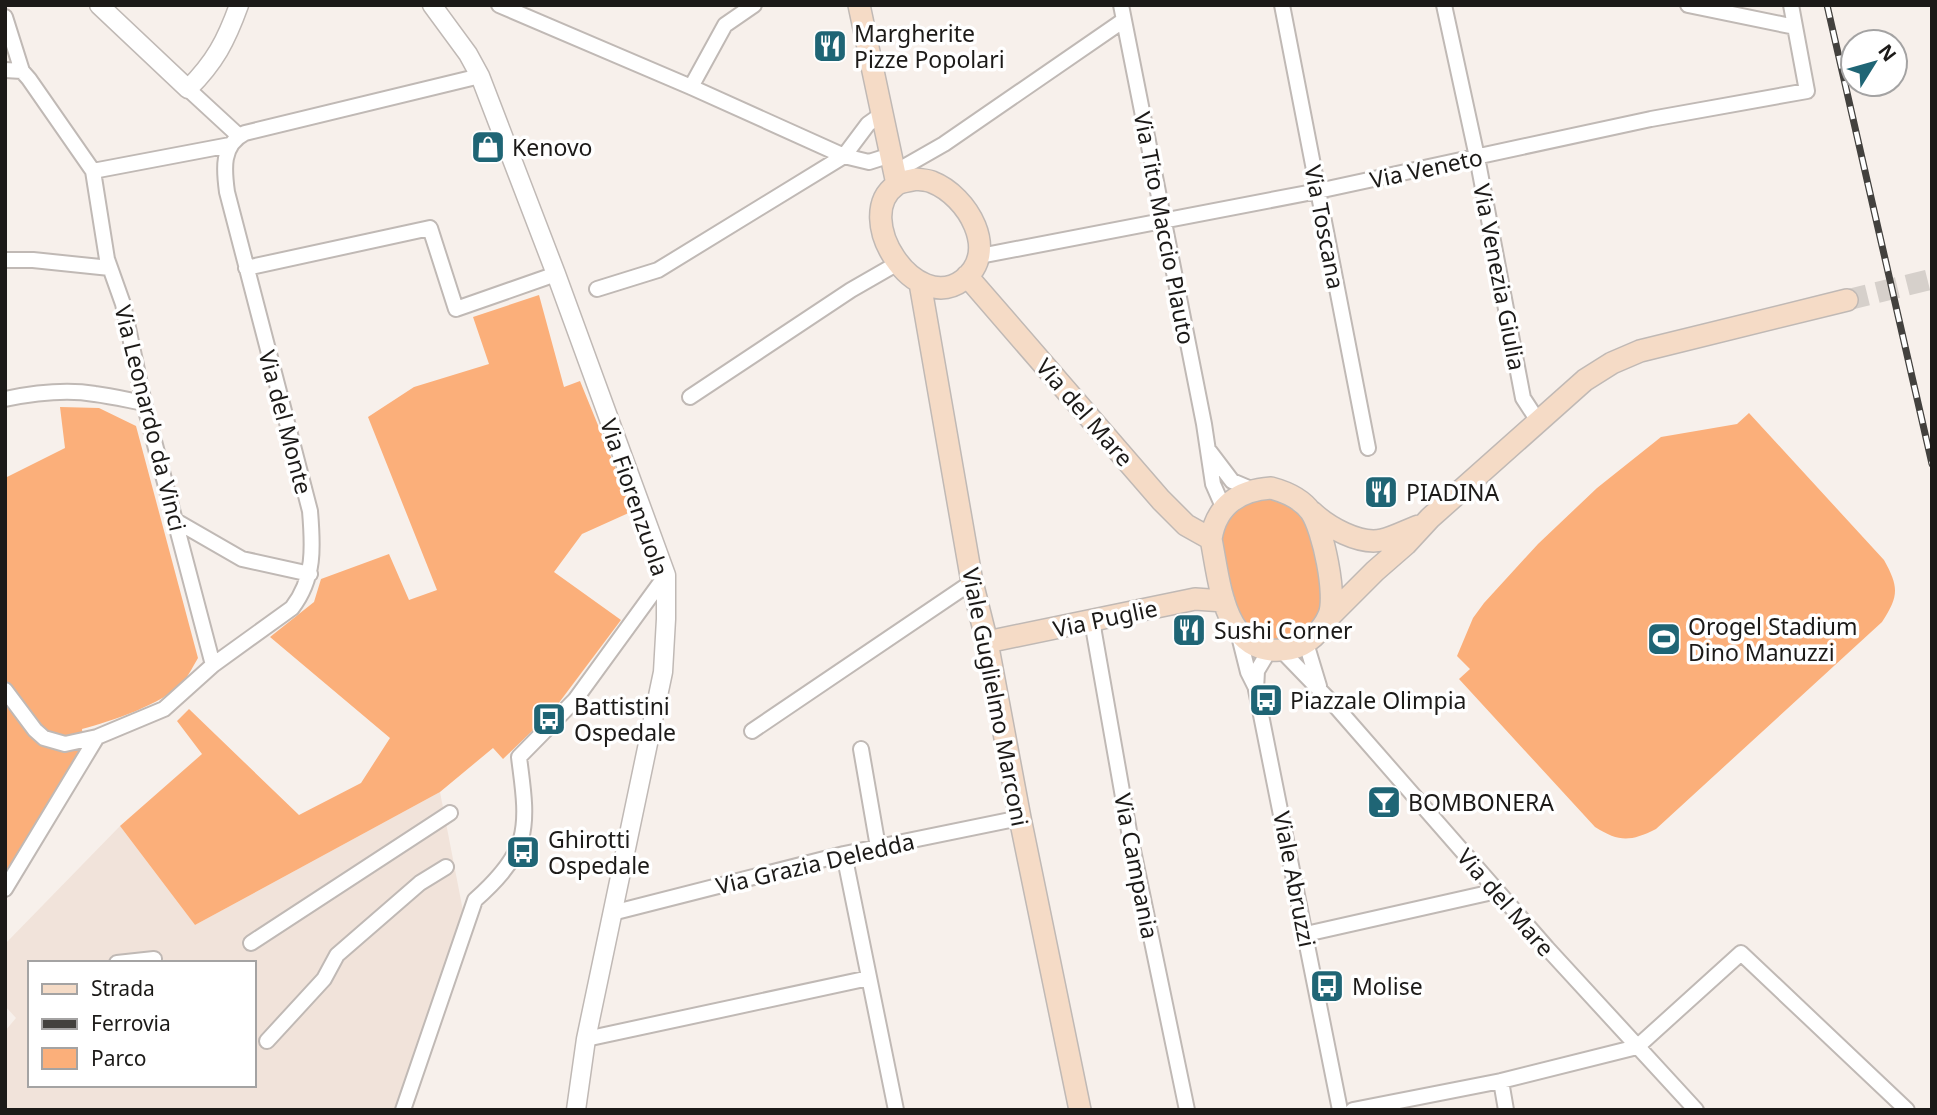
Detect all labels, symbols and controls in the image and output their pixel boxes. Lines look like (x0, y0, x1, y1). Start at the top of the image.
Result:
place label: Margherite Pizze Popolari (854, 17, 1005, 75)
restaurant icon: Margherite Pizze Popolari (811, 27, 849, 65)
north arrow (1839, 28, 1909, 98)
text: N (1873, 39, 1903, 67)
street label: Via Tito Maccio Plauto (1127, 109, 1203, 347)
shop icon: Kenovo (469, 128, 507, 166)
place label: Kenovo (512, 131, 592, 163)
street label: Via Veneto (1367, 140, 1485, 196)
street label: Via Toscana (1297, 162, 1353, 292)
street label: Via Venezia Giulia (1466, 181, 1534, 373)
street label: Via Leonardo da Vinci (107, 302, 195, 534)
street label: Via del Monte (251, 346, 321, 498)
street label: Via del Mare (1029, 351, 1141, 473)
street label: Via Fiorenzuola (593, 414, 677, 580)
restaurant icon: PIADINA (1362, 473, 1400, 511)
place label: PIADINA (1406, 476, 1499, 508)
street label: Viale Guglielmo Marconi (955, 565, 1037, 829)
street label: Via Puglie (1050, 591, 1160, 645)
place label: Orogel Stadium Dino Manuzzi (1688, 610, 1858, 668)
restaurant icon: Sushi Corner (1170, 611, 1208, 649)
place label: Sushi Corner (1214, 614, 1353, 646)
sports icon: Orogel Stadium Dino Manuzzi (1645, 620, 1683, 658)
bus stop icon: Piazzale Olimpia (1247, 681, 1285, 719)
place label: Piazzale Olimpia (1290, 684, 1466, 716)
place label: Battistini Ospedale (574, 690, 676, 748)
bus stop icon: Battistini Ospedale (530, 700, 568, 738)
bar icon: BOMBONERA (1365, 783, 1403, 821)
place label: BOMBONERA (1408, 786, 1554, 818)
street label: Via Campania (1107, 790, 1167, 942)
street label: Viale Abruzzi (1266, 808, 1324, 950)
place label: Ghirotti Ospedale (548, 823, 650, 881)
street label: Via Grazia Deledda (713, 825, 917, 901)
bus stop icon: Ghirotti Ospedale (504, 833, 542, 871)
street label: Via del Mare (1450, 841, 1562, 963)
legend (28, 961, 256, 1087)
bus stop icon: Molise (1308, 967, 1346, 1005)
place label: Molise (1352, 970, 1423, 1002)
text: Strada (91, 974, 155, 1002)
text: Ferrovia (91, 1009, 171, 1037)
text: Parco (91, 1044, 147, 1072)

